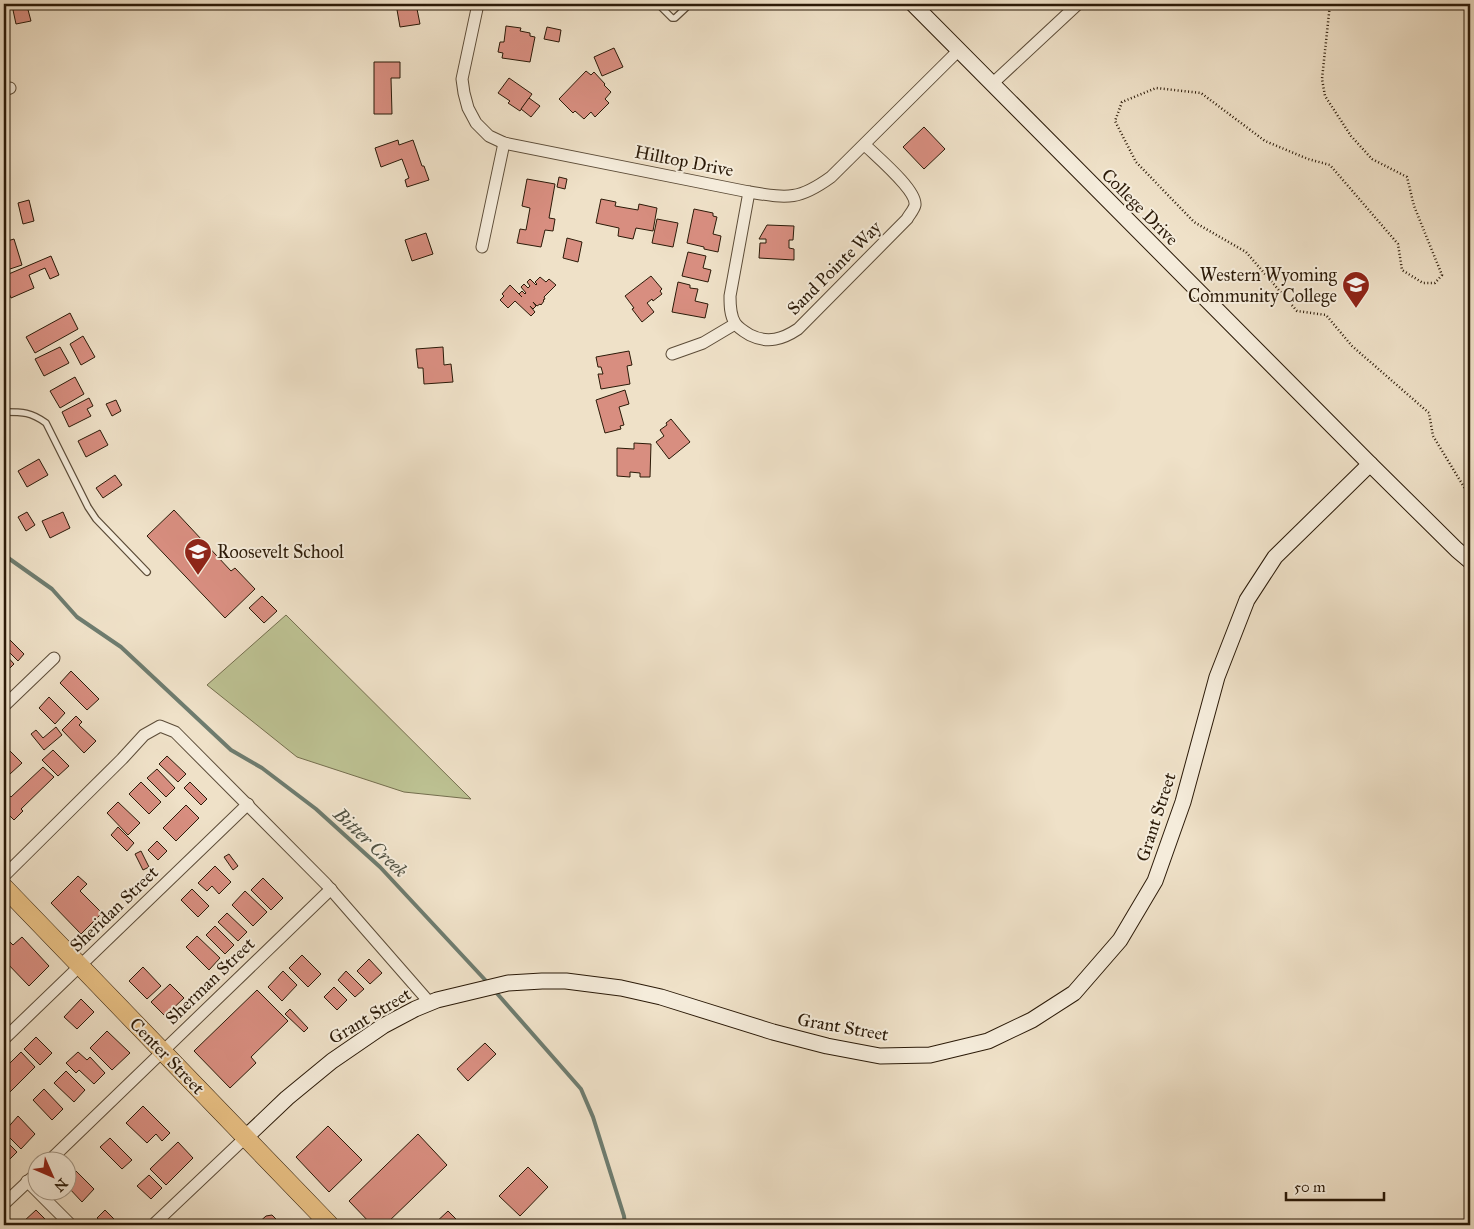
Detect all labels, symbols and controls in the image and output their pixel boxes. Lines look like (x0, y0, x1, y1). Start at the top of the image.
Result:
street label: Hilltop Drive (633, 141, 735, 181)
street label: College Drive (1096, 164, 1183, 251)
street label: Sand Pointe Way (782, 216, 886, 320)
place label: Western Wyoming Community College (1188, 264, 1338, 308)
school or university icon: Western Wyoming Community College (1341, 270, 1371, 309)
school or university icon: Roosevelt School (183, 537, 213, 576)
place label: Roosevelt School (217, 541, 344, 563)
street label: Grant Street (1131, 769, 1181, 864)
water label: Bitter Creek (328, 802, 413, 883)
street label: Sheridan Street (65, 861, 163, 957)
street label: Sherman Street (161, 933, 260, 1029)
street label: Grant Street (325, 983, 416, 1049)
street label: Grant Street (796, 1008, 891, 1046)
street label: Center Street (125, 1013, 210, 1100)
north arrow (28, 1152, 78, 1202)
scale bar (1286, 1169, 1384, 1201)
text: N (51, 1175, 71, 1195)
text: 50 m (1294, 1178, 1326, 1196)

